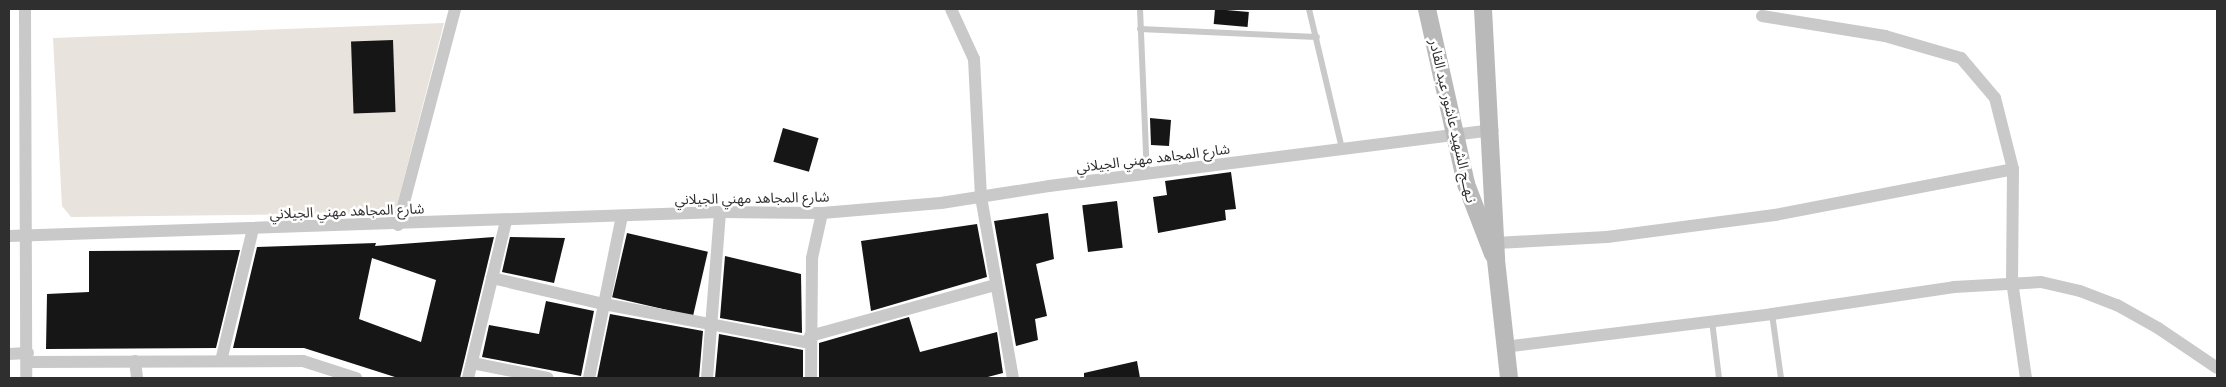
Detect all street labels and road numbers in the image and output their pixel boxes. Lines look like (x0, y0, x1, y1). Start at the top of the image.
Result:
street label: نـهــج الشهيد عاشور عبد القادر (1426, 38, 1480, 204)
street label: شارع المجاهد مهني الجيلاني (1075, 140, 1231, 176)
street label: شارع المجاهد مهني الجيلاني (674, 188, 830, 208)
street label: شارع المجاهد مهني الجيلاني (269, 200, 425, 222)

